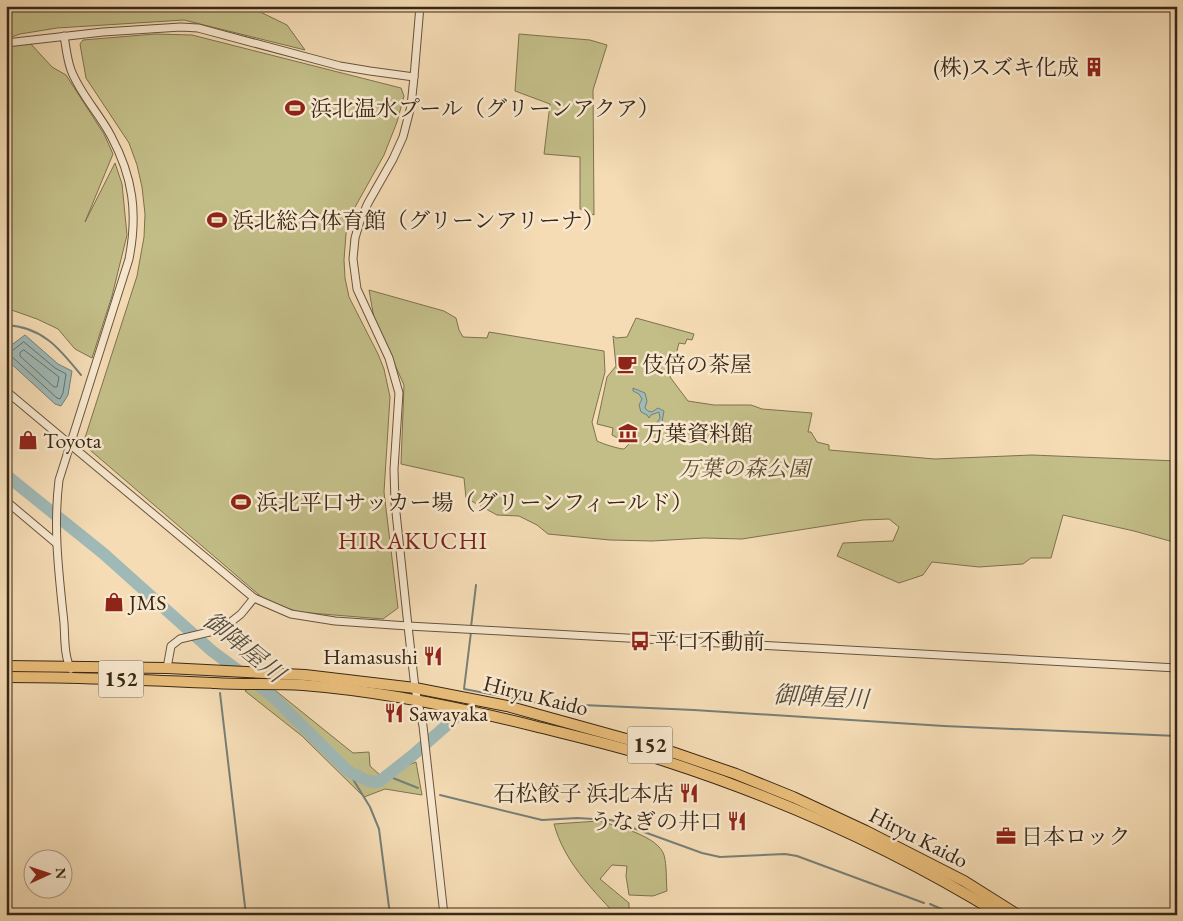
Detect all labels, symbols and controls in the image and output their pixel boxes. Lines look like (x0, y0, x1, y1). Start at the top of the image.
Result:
place label: (株)スズキ化成 (933, 53, 1079, 82)
building icon: (株)スズキ化成 (1083, 56, 1105, 78)
place label: 浜北温水プール（グリーンアクア） (310, 94, 660, 123)
sports icon: 浜北温水プール（グリーンアクア） (284, 97, 306, 119)
place label: 浜北総合体育館（グリーンアリーナ） (232, 206, 605, 235)
sports icon: 浜北総合体育館（グリーンアリーナ） (206, 209, 228, 231)
place label: 伎倍の茶屋 (642, 350, 752, 379)
cafe icon: 伎倍の茶屋 (616, 353, 638, 375)
place label: 万葉資料館 (643, 419, 753, 448)
museum icon: 万葉資料館 (617, 422, 639, 444)
place label: Toyota (43, 426, 102, 455)
shop icon: Toyota (17, 429, 39, 451)
park label: 万葉の森公園 (678, 454, 813, 483)
place label: 浜北平口サッカー場（グリーンフィールド） (256, 488, 693, 517)
sports icon: 浜北平口サッカー場（グリーンフィールド） (230, 491, 252, 513)
district label: HIRAKUCHI (338, 525, 488, 556)
place label: JMS (127, 588, 167, 617)
shop icon: JMS (103, 591, 125, 613)
water label: 御陣屋川 (197, 604, 294, 691)
place label: 平口不動前 (655, 627, 765, 656)
bus stop icon: 平口不動前 (629, 630, 651, 652)
place label: Hamasushi (323, 642, 418, 671)
restaurant icon: Hamasushi (422, 645, 444, 667)
road number: 152 (98, 661, 144, 698)
street label: Hiryu Kaido (480, 668, 592, 723)
water label: 御陣屋川 (772, 679, 873, 715)
place label: Sawayaka (409, 699, 488, 728)
restaurant icon: Sawayaka (383, 702, 405, 724)
road number: 152 (628, 726, 672, 764)
place label: 石松餃子 浜北本店 (494, 779, 674, 808)
restaurant icon: 石松餃子 浜北本店 (678, 782, 700, 804)
street label: Hiryu Kaido (864, 800, 973, 875)
place label: うなぎの井口 (590, 807, 722, 836)
restaurant icon: うなぎの井口 (726, 810, 748, 832)
place label: 日本ロック (1021, 822, 1131, 851)
office icon: 日本ロック (995, 825, 1017, 847)
north arrow (22, 848, 72, 898)
text: N (52, 867, 70, 880)

